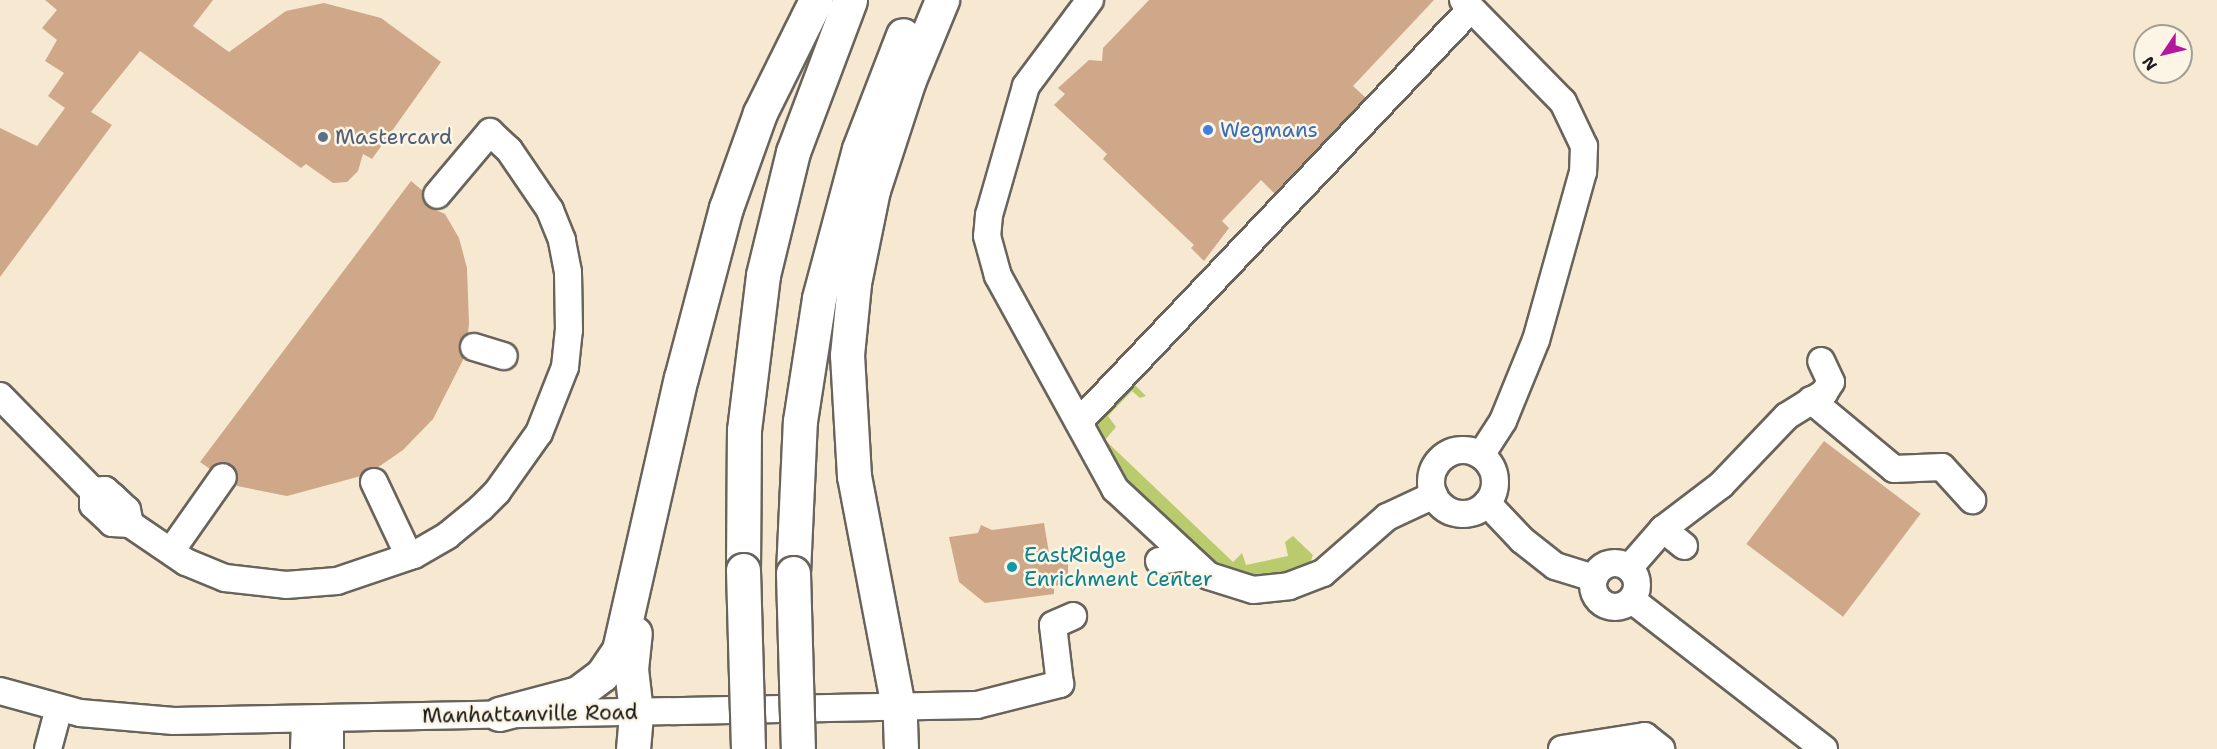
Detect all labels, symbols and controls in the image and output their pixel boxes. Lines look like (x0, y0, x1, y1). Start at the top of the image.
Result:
north arrow (2133, 24, 2193, 84)
text: N (2137, 52, 2162, 75)
place label: Wegmans (1220, 117, 1318, 143)
marker: Wegmans (1201, 123, 1215, 137)
place label: Mastercard (335, 124, 452, 150)
marker: Mastercard (316, 130, 330, 144)
place label: EastRidge Enrichment Center (1024, 542, 1213, 592)
marker: EastRidge Enrichment Center (1005, 560, 1019, 574)
street label: Manhattanville Road (422, 700, 638, 728)

